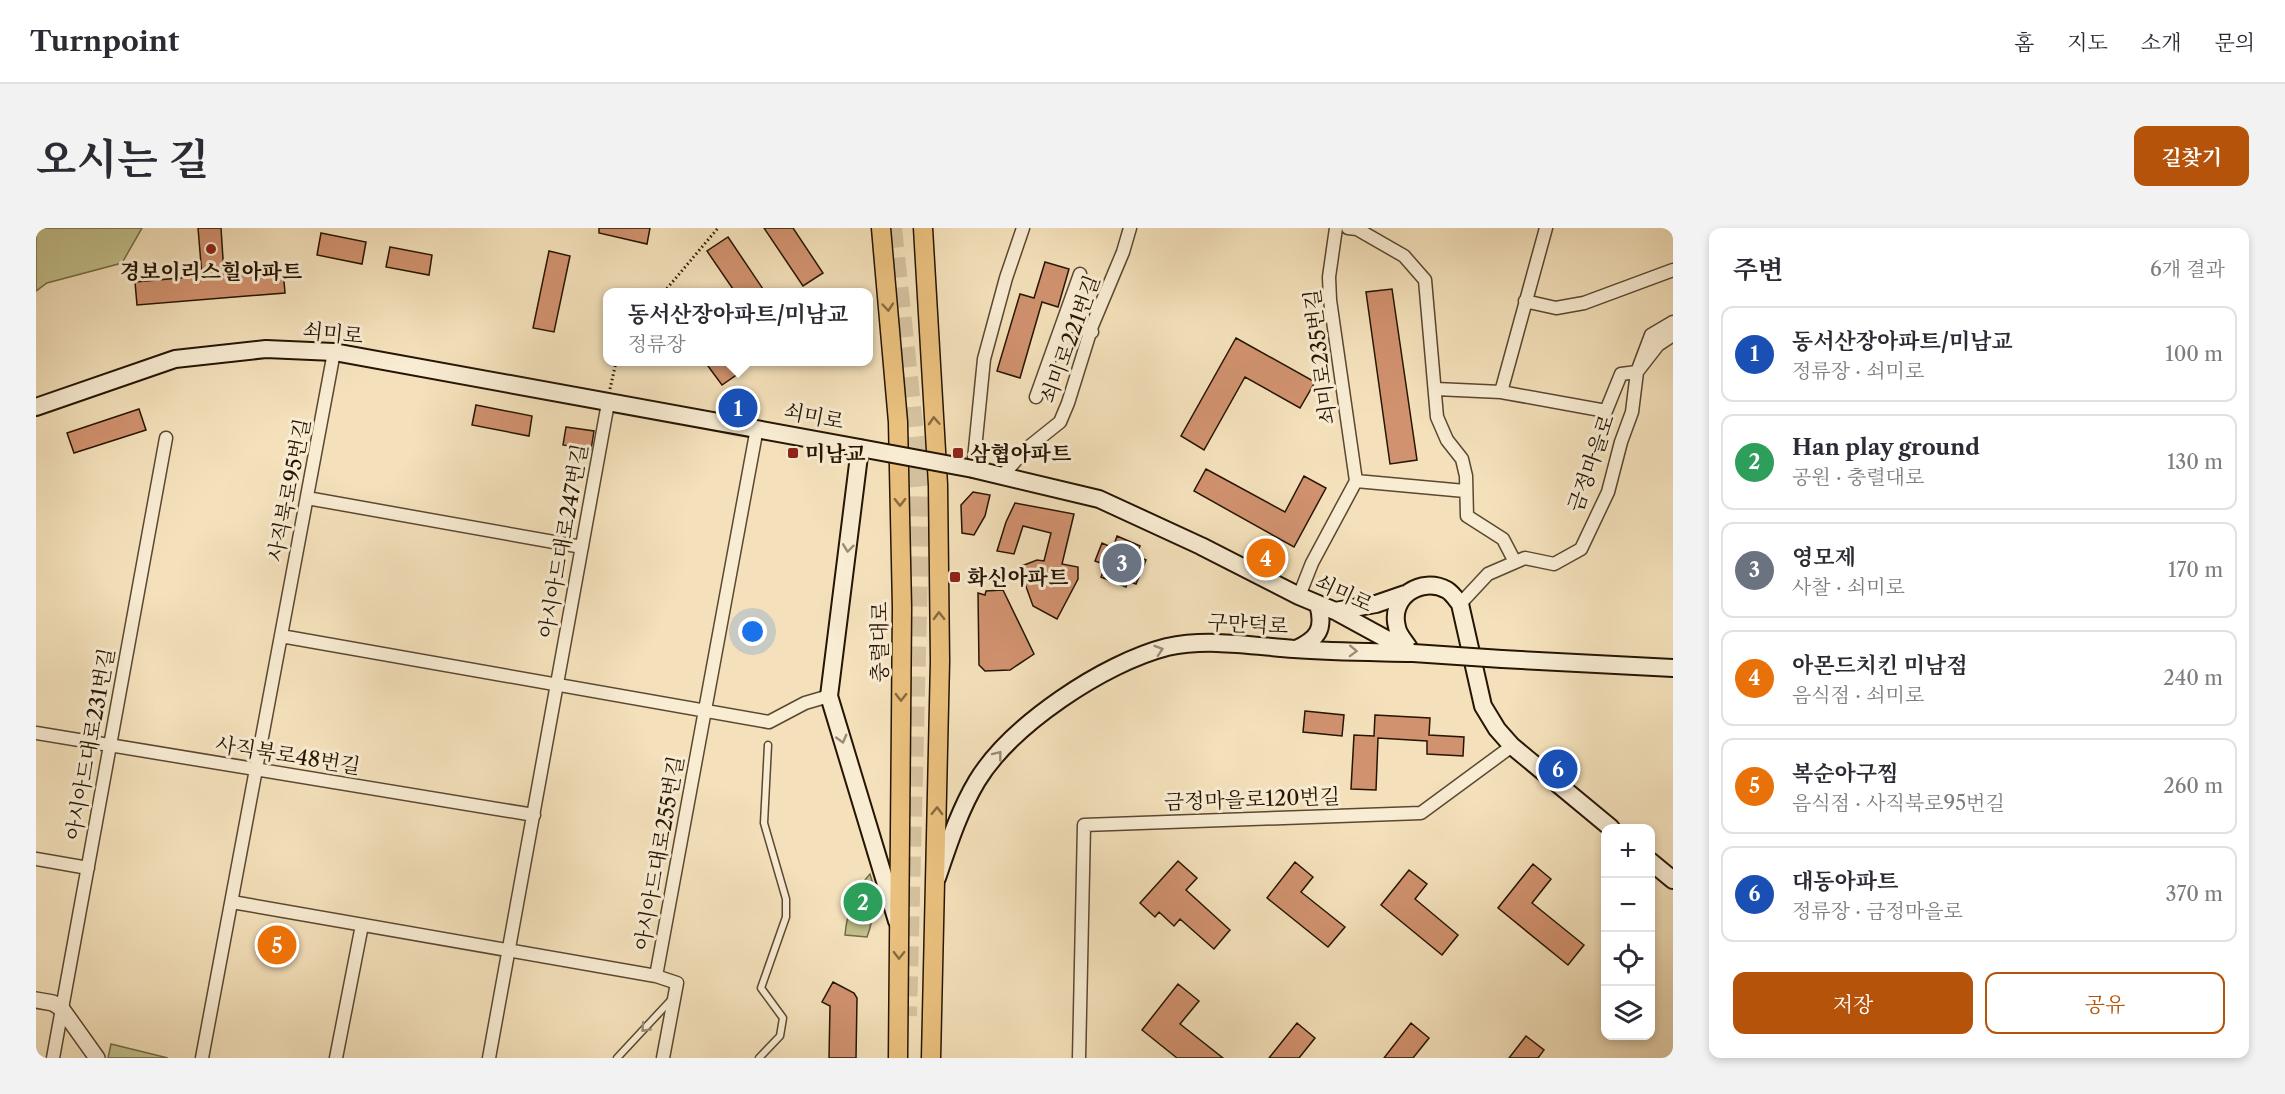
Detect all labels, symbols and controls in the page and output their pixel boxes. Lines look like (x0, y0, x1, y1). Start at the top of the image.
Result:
text: Turnpoint (30, 24, 179, 58)
text: 홈 (2014, 30, 2034, 55)
text: 지도 (2067, 30, 2108, 55)
text: 소개 (2141, 30, 2181, 55)
text: 문의 (2214, 30, 2255, 55)
button: 길찾기 (2134, 126, 2249, 186)
text: 오시는 길 (36, 133, 209, 185)
marker: 경보이리스힐아파트 (204, 242, 218, 256)
text: 주변 (1733, 254, 1783, 286)
text: 6개 결과 (2150, 257, 2225, 281)
place label: 경보이리스힐아파트 (120, 259, 302, 284)
street label: 쇠미로221번길 (1035, 272, 1105, 406)
popup (603, 288, 873, 366)
street label: 쇠미로235번길 (1299, 288, 1341, 426)
text: 동서산장아파트/미남교 (628, 301, 848, 328)
one-way arrow (881, 303, 894, 312)
street label: 쇠미로 (301, 317, 365, 349)
text: 동서산장아파트/미남교 (1792, 328, 2013, 355)
text: 정류장 (628, 332, 686, 356)
text: 1 (1750, 342, 1759, 366)
text: 100 m (2165, 342, 2223, 366)
text: 정류장 · 쇠미로 (1792, 359, 1924, 383)
pin: 1 (718, 386, 758, 430)
street label: 쇠미로 (782, 398, 846, 434)
street label: 금정마을로 (1563, 411, 1619, 515)
street label: 사직북로95번길 (263, 416, 315, 564)
one-way arrow (928, 416, 941, 425)
text: Han play ground (1792, 434, 1980, 461)
place label: 미남교 (805, 441, 866, 466)
place label: 삼협아파트 (970, 441, 1071, 466)
street label: 아시아드대로247번길 (534, 442, 592, 640)
marker: 미남교 (786, 446, 800, 460)
marker: 삼협아파트 (951, 446, 965, 460)
text: 2 (1749, 450, 1760, 474)
text: 130 m (2167, 450, 2223, 474)
text: 공원 · 충렬대로 (1792, 465, 1924, 489)
one-way arrow (894, 497, 906, 506)
pin: 4 (1246, 536, 1286, 580)
pin: 3 (1102, 540, 1142, 586)
one-way arrow (843, 543, 855, 552)
text: 영모제 (1792, 544, 1856, 571)
text: 3 (1749, 558, 1760, 582)
text: 170 m (2168, 558, 2223, 582)
place label: 화신아파트 (967, 565, 1068, 590)
street label: 쇠미로 (1311, 569, 1377, 617)
marker: 화신아파트 (948, 570, 962, 584)
text: 사찰 · 쇠미로 (1792, 575, 1905, 599)
street label: 충렬대로 (867, 601, 892, 683)
street label: 구만덕로 (1207, 609, 1289, 639)
one-way arrow (933, 611, 945, 620)
your location (738, 617, 767, 646)
one-way arrow (1153, 645, 1164, 658)
one-way arrow (1349, 645, 1358, 658)
street label: 아시아드대로231번길 (61, 646, 119, 842)
text: 아몬드치킨 미남점 (1792, 652, 1968, 679)
text: 4 (1749, 666, 1760, 690)
text: 240 m (2163, 666, 2223, 690)
text: 음식점 · 쇠미로 (1792, 683, 1924, 707)
one-way arrow (895, 692, 907, 701)
street label: 사직북로48번길 (214, 731, 362, 779)
one-way arrow (835, 734, 848, 744)
pin: 6 (1538, 746, 1577, 792)
one-way arrow (990, 750, 1001, 761)
street label: 아시아드대로255번길 (630, 754, 688, 952)
text: 복순아구찜 (1792, 760, 1898, 787)
text: 5 (1749, 774, 1760, 798)
text: 260 m (2163, 774, 2223, 798)
street label: 금정마을로120번길 (1164, 783, 1340, 815)
text: 음식점 · 사직북로95번길 (1792, 791, 2005, 815)
one-way arrow (931, 806, 943, 815)
map controls (1601, 824, 1655, 1040)
button: + (1601, 824, 1655, 878)
text: 대동아파트 (1792, 868, 1898, 895)
button: − (1601, 878, 1655, 932)
pin: 2 (844, 880, 882, 924)
text: 6 (1749, 882, 1760, 906)
text: 370 m (2166, 882, 2223, 906)
text: 정류장 · 금정마을로 (1792, 899, 1963, 923)
pin: 5 (258, 922, 296, 968)
button: locate (1601, 932, 1655, 986)
one-way arrow (893, 950, 905, 959)
button: 저장 (1733, 972, 1973, 1034)
button: 공유 (1985, 972, 2225, 1034)
button: layers (1601, 986, 1655, 1040)
one-way arrow (641, 1021, 652, 1031)

